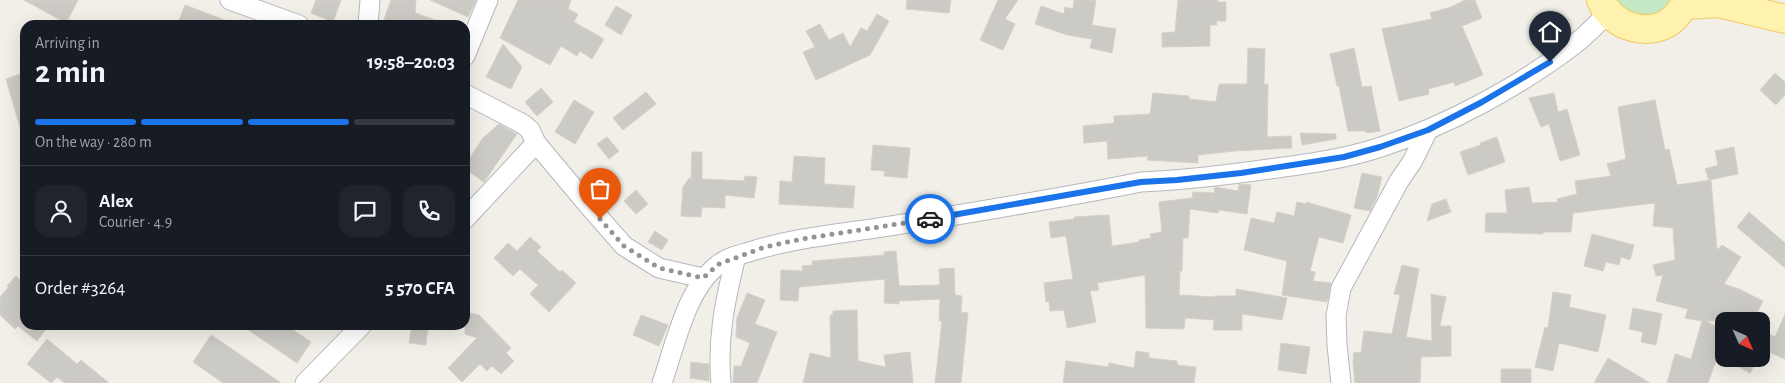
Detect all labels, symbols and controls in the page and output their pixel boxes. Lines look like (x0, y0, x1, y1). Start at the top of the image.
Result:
pin (1529, 11, 1571, 62)
icon: home (1536, 18, 1564, 46)
text: Arriving in (35, 35, 100, 51)
text: 19:58–20:03 (367, 53, 455, 72)
text: 2 min (35, 56, 106, 88)
text: On the way · 280 m (35, 134, 152, 150)
pin (579, 168, 621, 219)
icon: bag (586, 175, 614, 203)
button: person (35, 185, 87, 237)
button: chat (339, 185, 391, 237)
button: phone (403, 185, 455, 237)
text: Alex (99, 192, 133, 211)
courier (905, 194, 955, 244)
icon: car (916, 205, 944, 233)
text: Courier · 4.9 (99, 214, 172, 230)
text: Order #3264 (35, 279, 125, 298)
text: 5 570 CFA (385, 279, 455, 298)
north arrow (1715, 312, 1770, 368)
map controls (1715, 312, 1770, 367)

